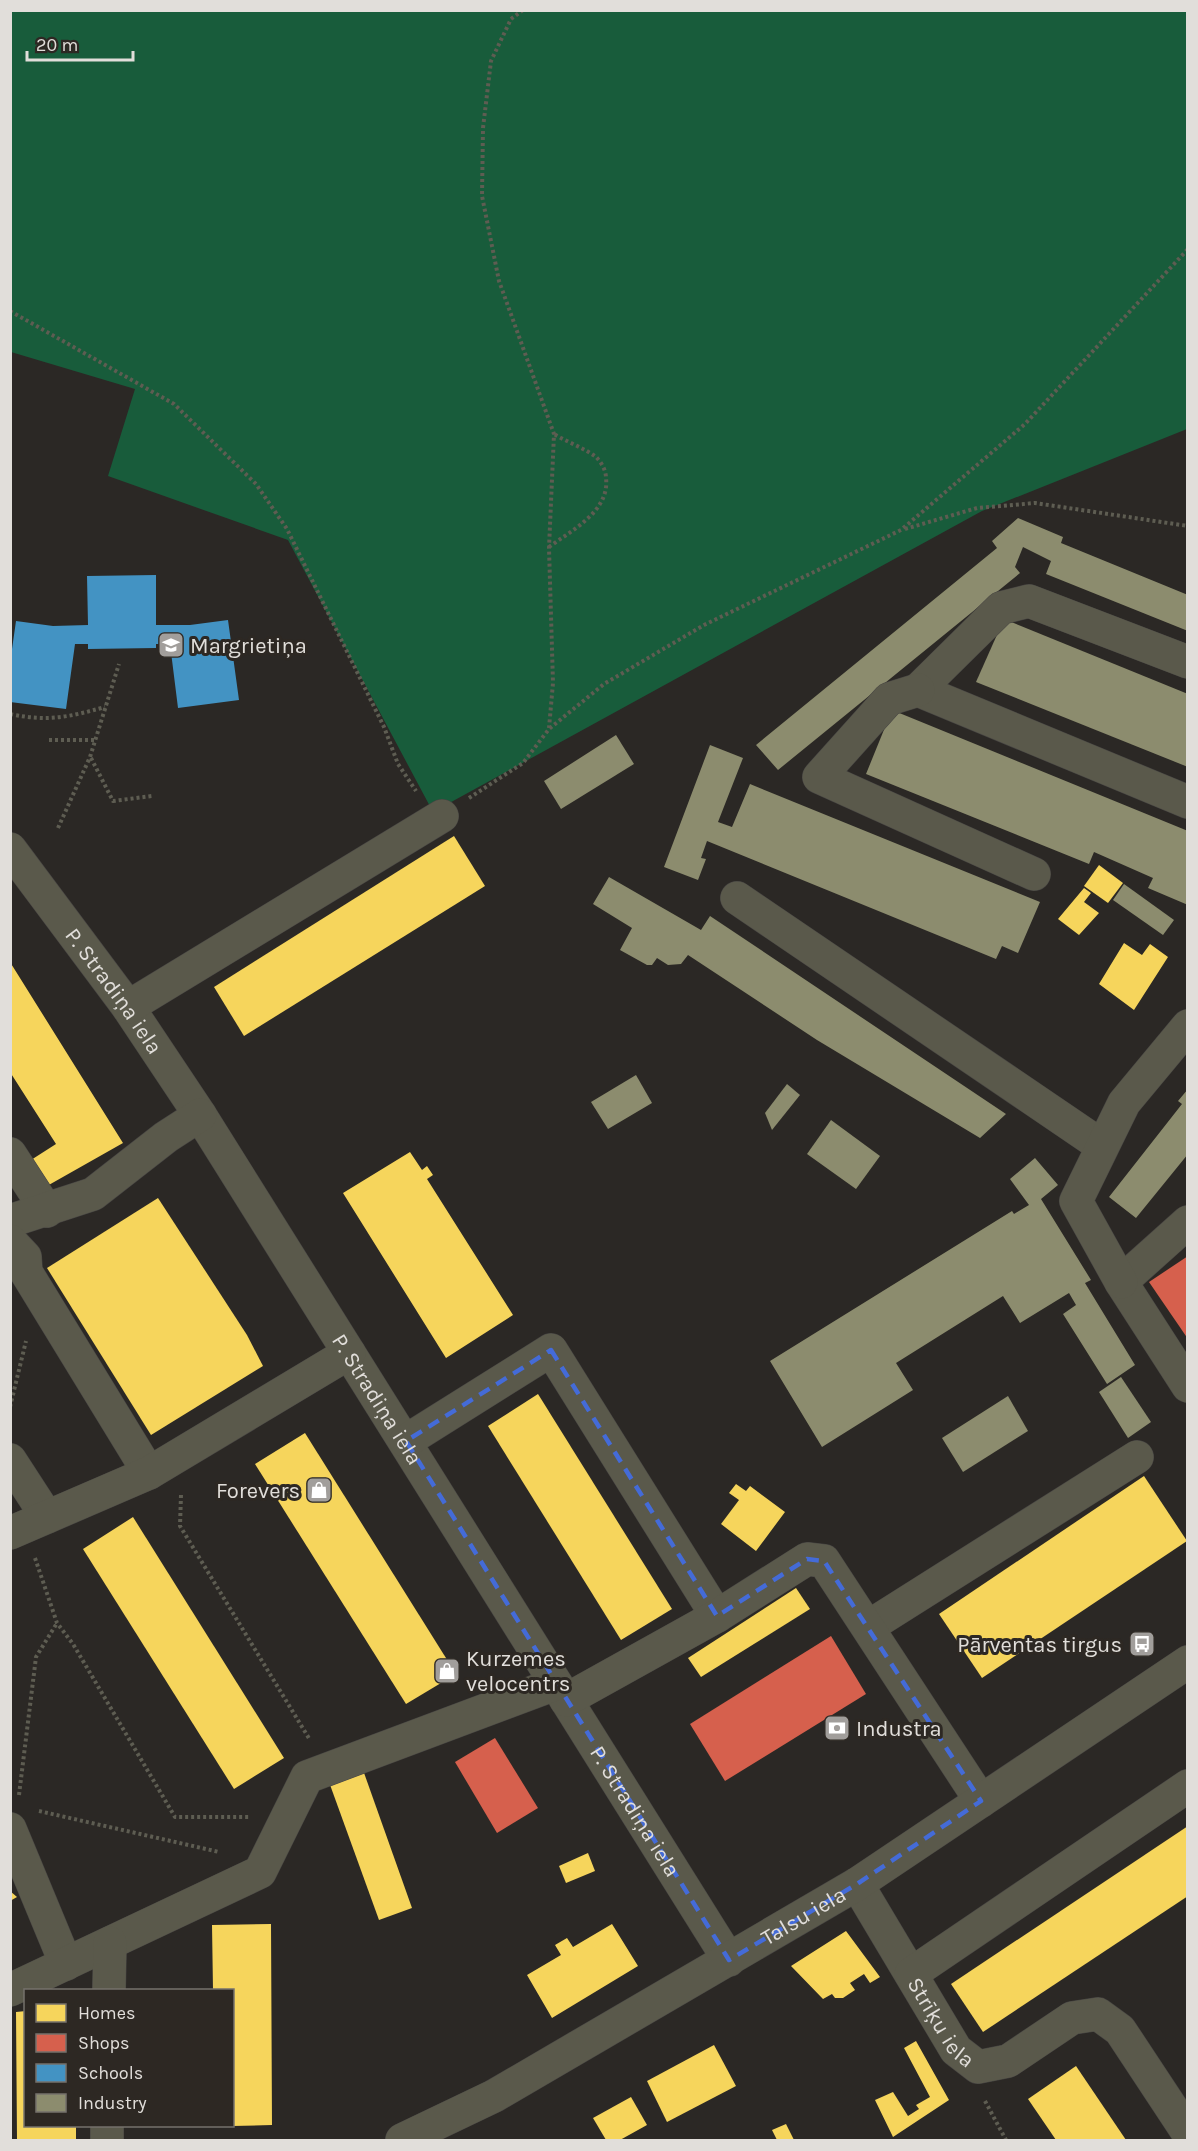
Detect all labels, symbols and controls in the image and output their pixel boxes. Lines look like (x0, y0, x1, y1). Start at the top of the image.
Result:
scale bar (27, 24, 134, 62)
text: 20 m (36, 34, 78, 56)
school or university icon: Margrietiņa (156, 630, 186, 660)
place label: Margrietiņa (190, 633, 307, 659)
street label: P. Stradiņa iela (59, 923, 168, 1059)
street label: P. Stradiņa iela (326, 1329, 428, 1470)
shop icon: Forevers (304, 1475, 334, 1505)
place label: Forevers (216, 1478, 300, 1504)
bus stop icon: Pārventas tirgus (1127, 1629, 1157, 1659)
place label: Pārventas tirgus (957, 1632, 1122, 1658)
place label: Kurzemes velocentrs (466, 1646, 570, 1697)
shop icon: Kurzemes velocentrs (432, 1656, 462, 1686)
bank icon: Industra (822, 1713, 852, 1743)
place label: Industra (856, 1716, 942, 1742)
street label: P. Stradiņa iela (584, 1741, 685, 1882)
street label: Talsu iela (757, 1881, 851, 1951)
street label: Strīķu iela (902, 1973, 979, 2074)
legend (24, 1989, 234, 2127)
text: Homes (78, 2002, 135, 2024)
text: Shops (78, 2032, 130, 2054)
text: Schools (78, 2062, 143, 2084)
text: Industry (78, 2092, 147, 2114)

